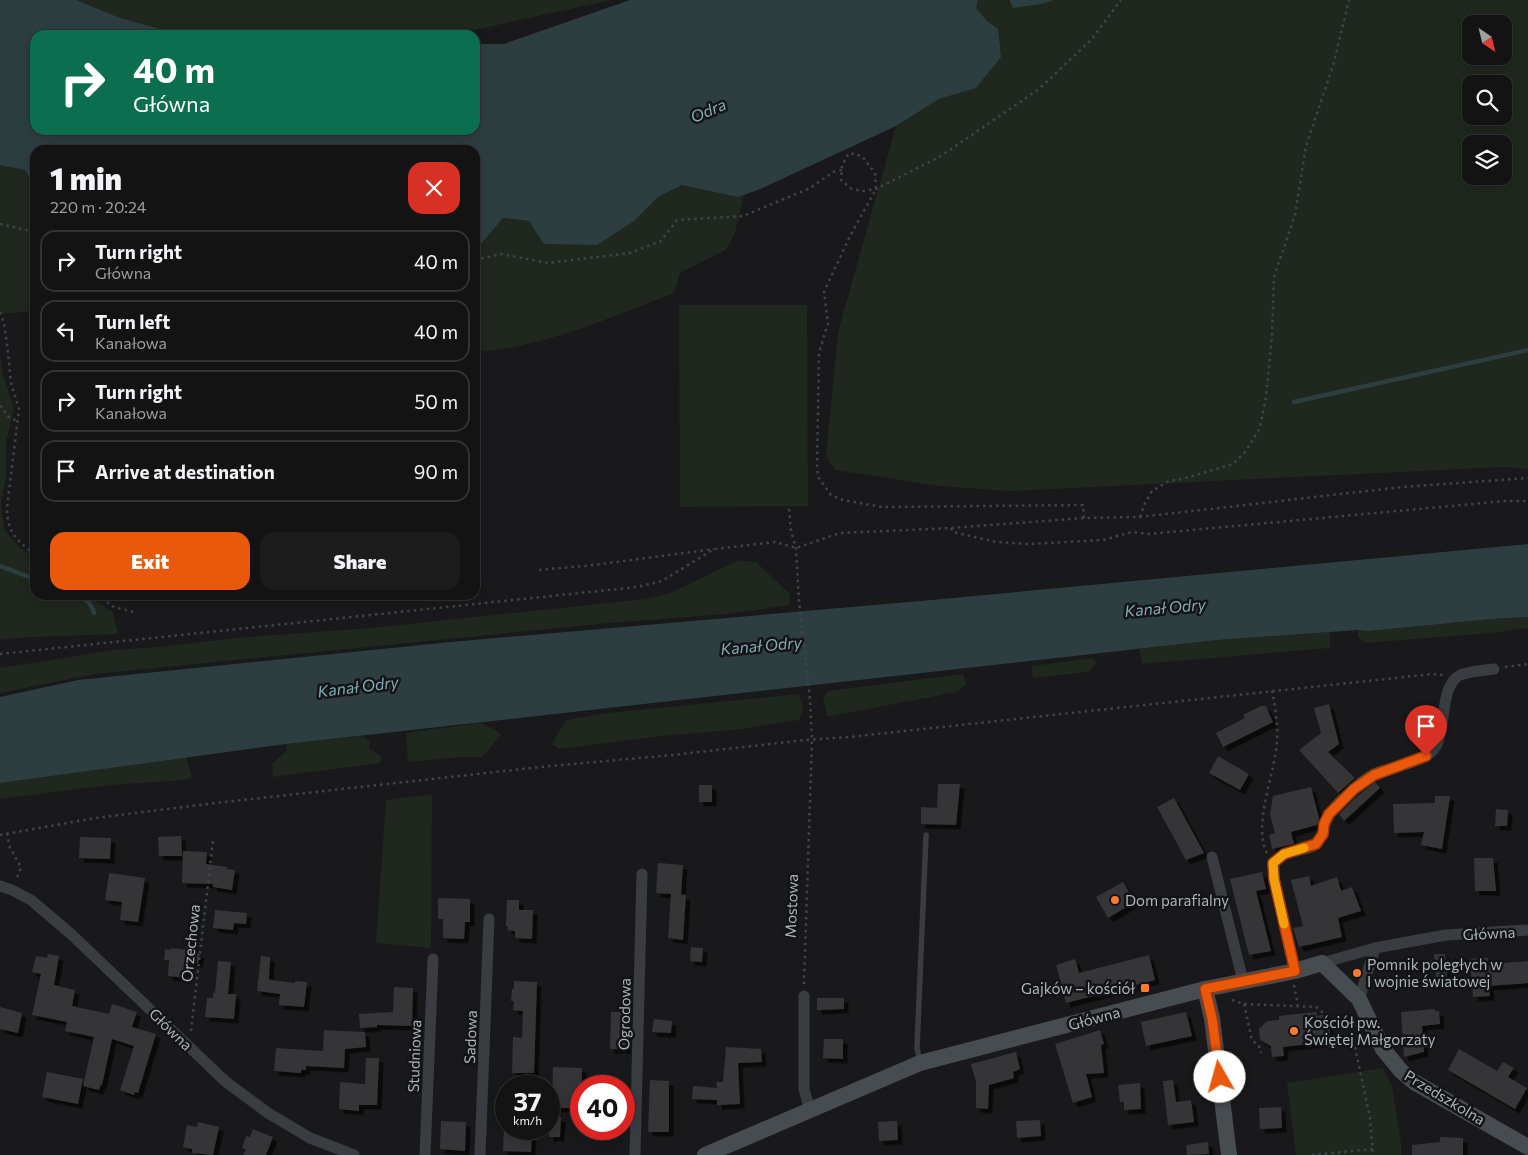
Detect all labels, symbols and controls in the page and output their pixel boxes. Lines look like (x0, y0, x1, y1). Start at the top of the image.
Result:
north arrow (1462, 15, 1512, 65)
map controls (1462, 15, 1512, 185)
text: 40 m (133, 47, 215, 90)
icon: right (50, 50, 115, 115)
button: search (1462, 75, 1512, 125)
text: Główna (133, 90, 210, 117)
water label: Odra (687, 94, 729, 126)
button: layers (1462, 135, 1512, 185)
text: 1 min (50, 159, 122, 196)
button: close (408, 162, 460, 214)
text: 220 m · 20:24 (50, 197, 146, 216)
text: Turn right (95, 240, 182, 263)
icon: right (52, 247, 80, 275)
text: 40 m (414, 250, 458, 273)
text: Główna (95, 263, 151, 282)
text: Turn left (95, 310, 170, 333)
icon: left (52, 317, 80, 345)
text: 40 m (414, 320, 458, 343)
text: Kanałowa (95, 333, 167, 352)
text: Turn right (95, 380, 182, 403)
icon: right (52, 387, 80, 415)
text: 50 m (414, 390, 458, 413)
text: Kanałowa (95, 403, 167, 422)
icon: arrive (52, 457, 80, 485)
text: Arrive at destination (95, 460, 275, 483)
text: 90 m (414, 460, 458, 483)
button: Exit (50, 532, 250, 590)
button: Share (260, 532, 460, 590)
water label: Kanał Odry (1124, 594, 1207, 620)
water label: Kanał Odry (720, 632, 803, 658)
water label: Kanał Odry (316, 672, 400, 700)
pin (1405, 705, 1447, 756)
icon: arrive (1412, 712, 1440, 740)
street label: Mostowa (781, 874, 801, 938)
place label: Dom parafialny (1125, 891, 1229, 909)
marker: Dom parafialny (1109, 894, 1121, 906)
street label: Orzechowa (177, 903, 203, 983)
street label: Główna (1462, 923, 1516, 943)
place label: Pomnik poległych w I wojnie światowej (1367, 955, 1502, 990)
marker: Pomnik poległych w I wojnie światowej (1351, 967, 1363, 979)
street label: Ogrodowa (614, 978, 634, 1050)
place label: Gajków – kościół (1021, 979, 1135, 997)
marker: Gajków – kościół (1139, 982, 1151, 994)
street label: Główna (1066, 1002, 1122, 1034)
street label: Główna (146, 1004, 196, 1054)
street label: Sadowa (460, 1010, 480, 1064)
place label: Kościół pw. Świętej Małgorzaty (1304, 1013, 1436, 1048)
street label: Studniowa (404, 1019, 424, 1093)
marker: Kościół pw. Świętej Małgorzaty (1288, 1025, 1300, 1037)
position arrow (1193, 1050, 1245, 1102)
street label: Przedszkolna (1401, 1066, 1489, 1128)
speed limit sign: 40 (570, 1075, 635, 1140)
text: 37 (513, 1086, 542, 1116)
text: km/h (513, 1113, 542, 1127)

